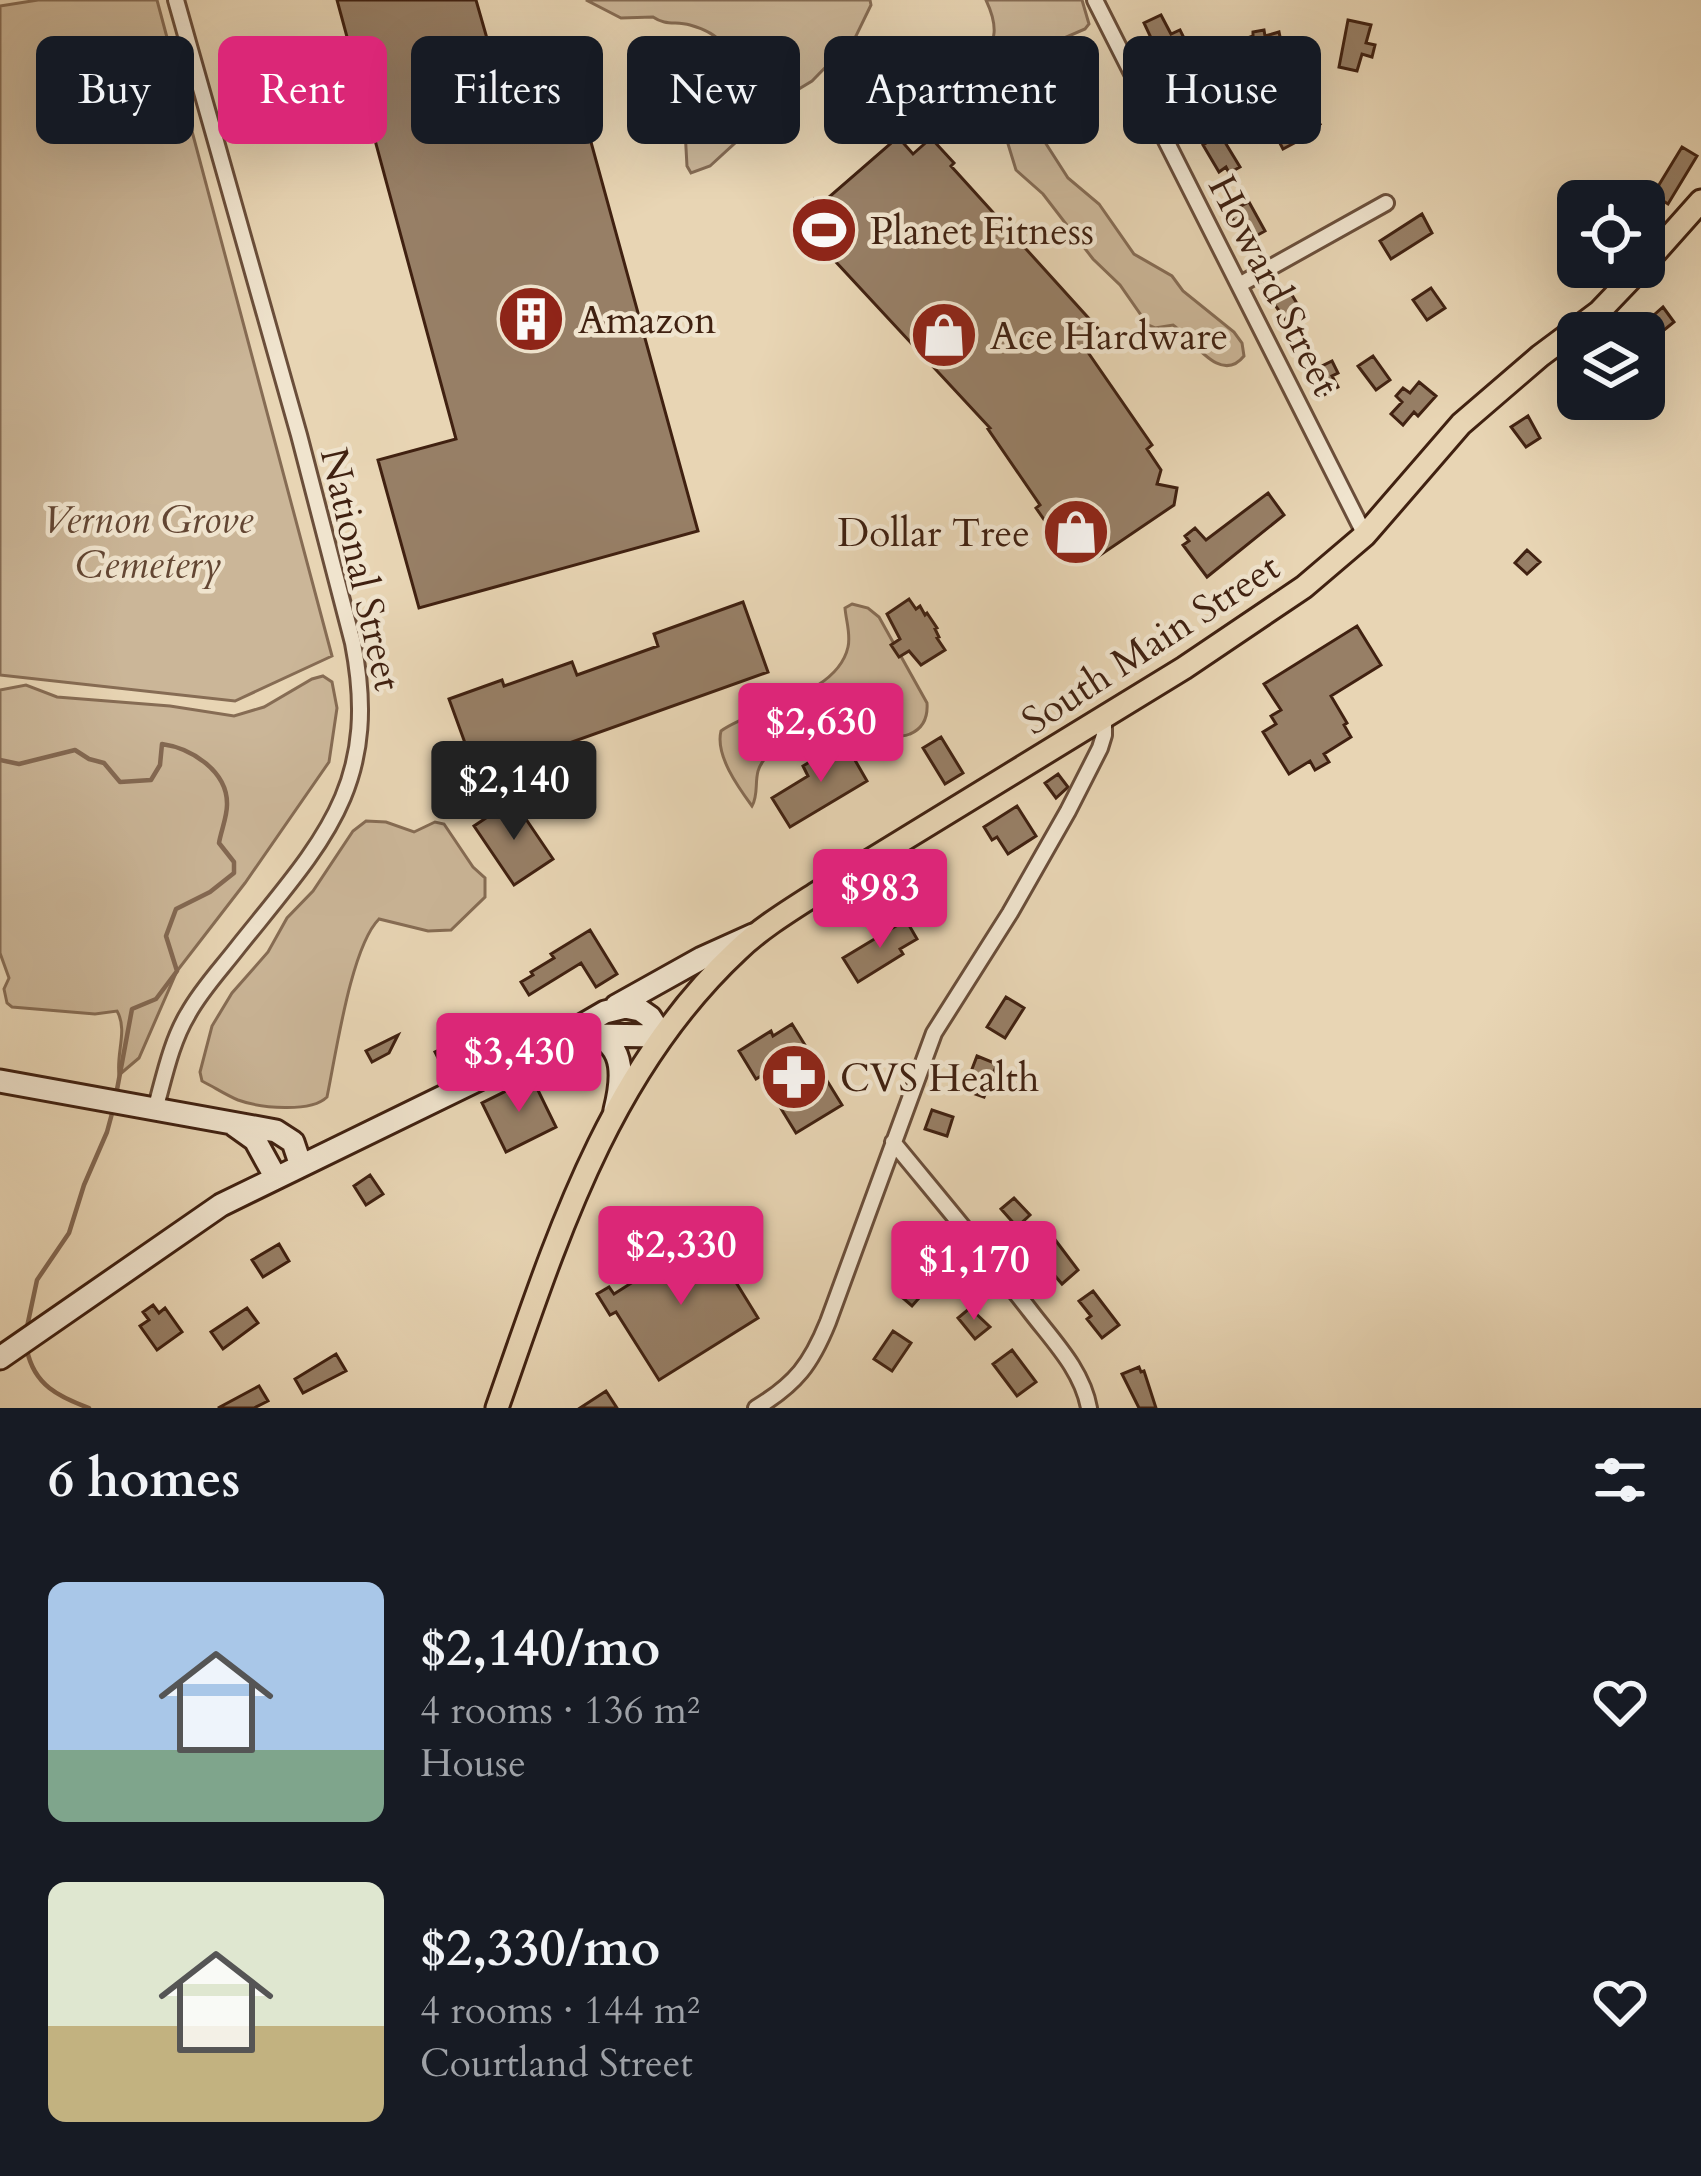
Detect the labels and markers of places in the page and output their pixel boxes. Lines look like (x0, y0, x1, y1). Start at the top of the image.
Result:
sports icon: Planet Fitness (789, 195, 859, 265)
place label: Planet Fitness (870, 205, 1094, 258)
building icon: Amazon (496, 284, 566, 354)
place label: Amazon (578, 294, 716, 347)
shop icon: Ace Hardware (909, 300, 979, 370)
place label: Ace Hardware (990, 310, 1228, 363)
shop icon: Dollar Tree (1041, 497, 1111, 567)
place label: Dollar Tree (838, 507, 1030, 560)
pin: $2,630 (723, 683, 919, 785)
pin: $2,140 (416, 741, 612, 843)
pin: $983 (809, 849, 951, 951)
pin: $3,430 (421, 1013, 617, 1115)
pharmacy icon: CVS Health (759, 1042, 829, 1112)
place label: CVS Health (840, 1052, 1039, 1105)
pin: $2,330 (583, 1206, 779, 1308)
pin: $1,170 (876, 1221, 1072, 1323)

